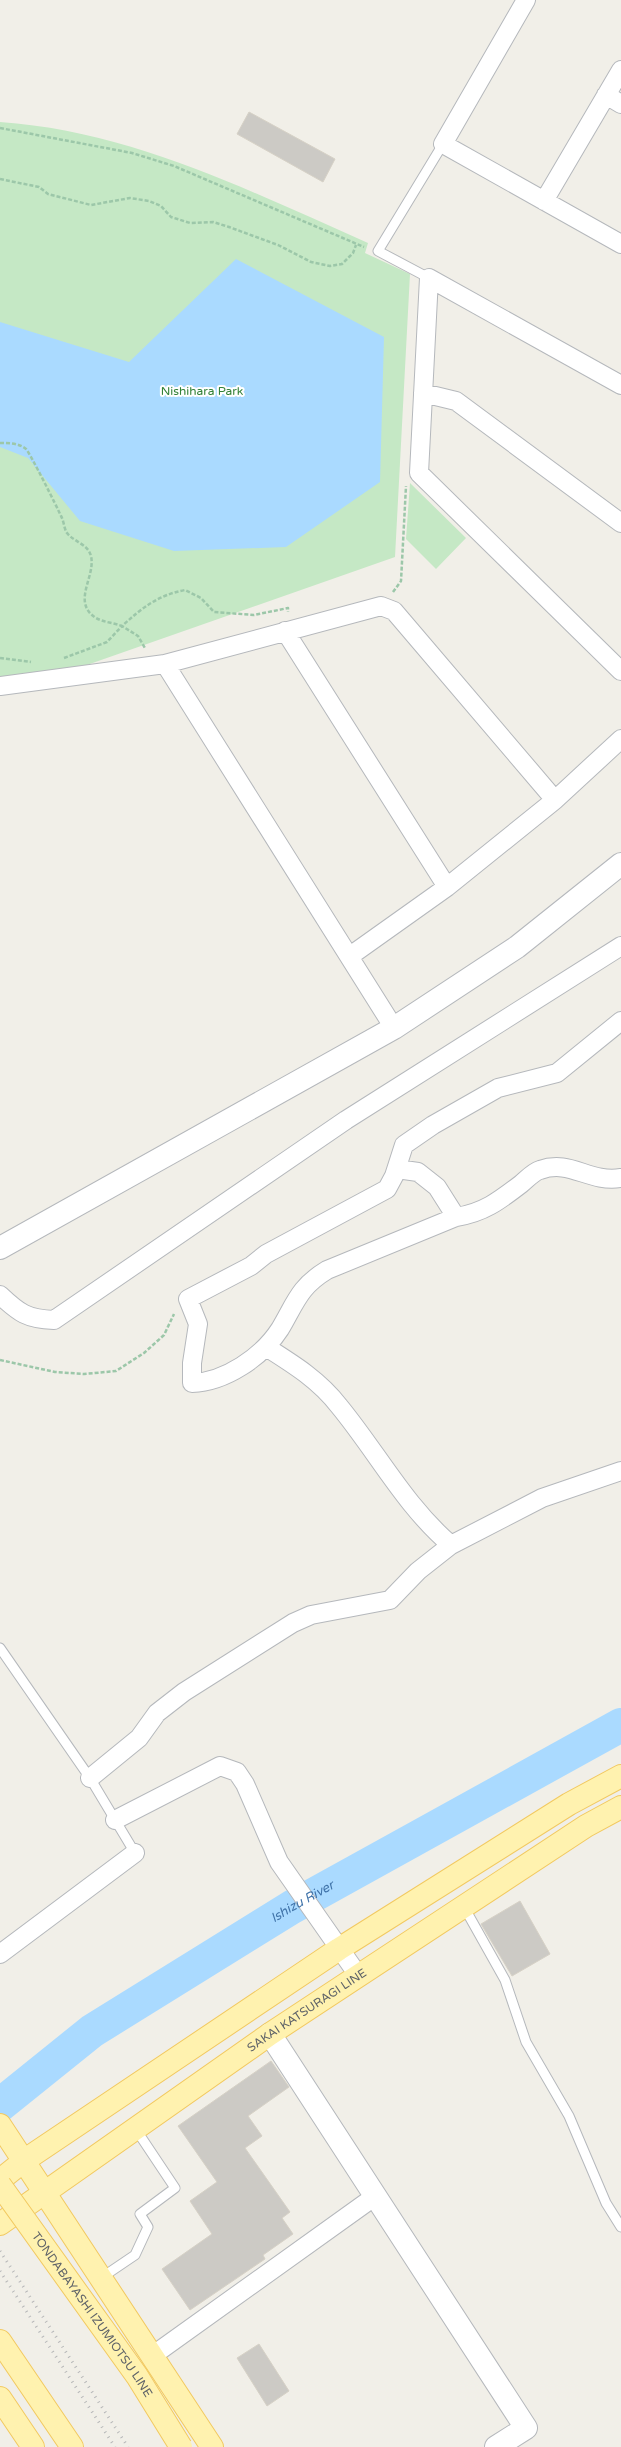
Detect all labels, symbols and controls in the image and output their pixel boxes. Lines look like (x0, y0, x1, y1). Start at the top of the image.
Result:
park label: Nishihara Park (161, 384, 244, 398)
water label: Ishizu River (268, 1876, 339, 1926)
street label: SAKAI KATSURAGI LINE (245, 1965, 369, 2055)
street label: TONDABAYASHI IZUMIOTSU LINE (29, 2229, 155, 2400)

